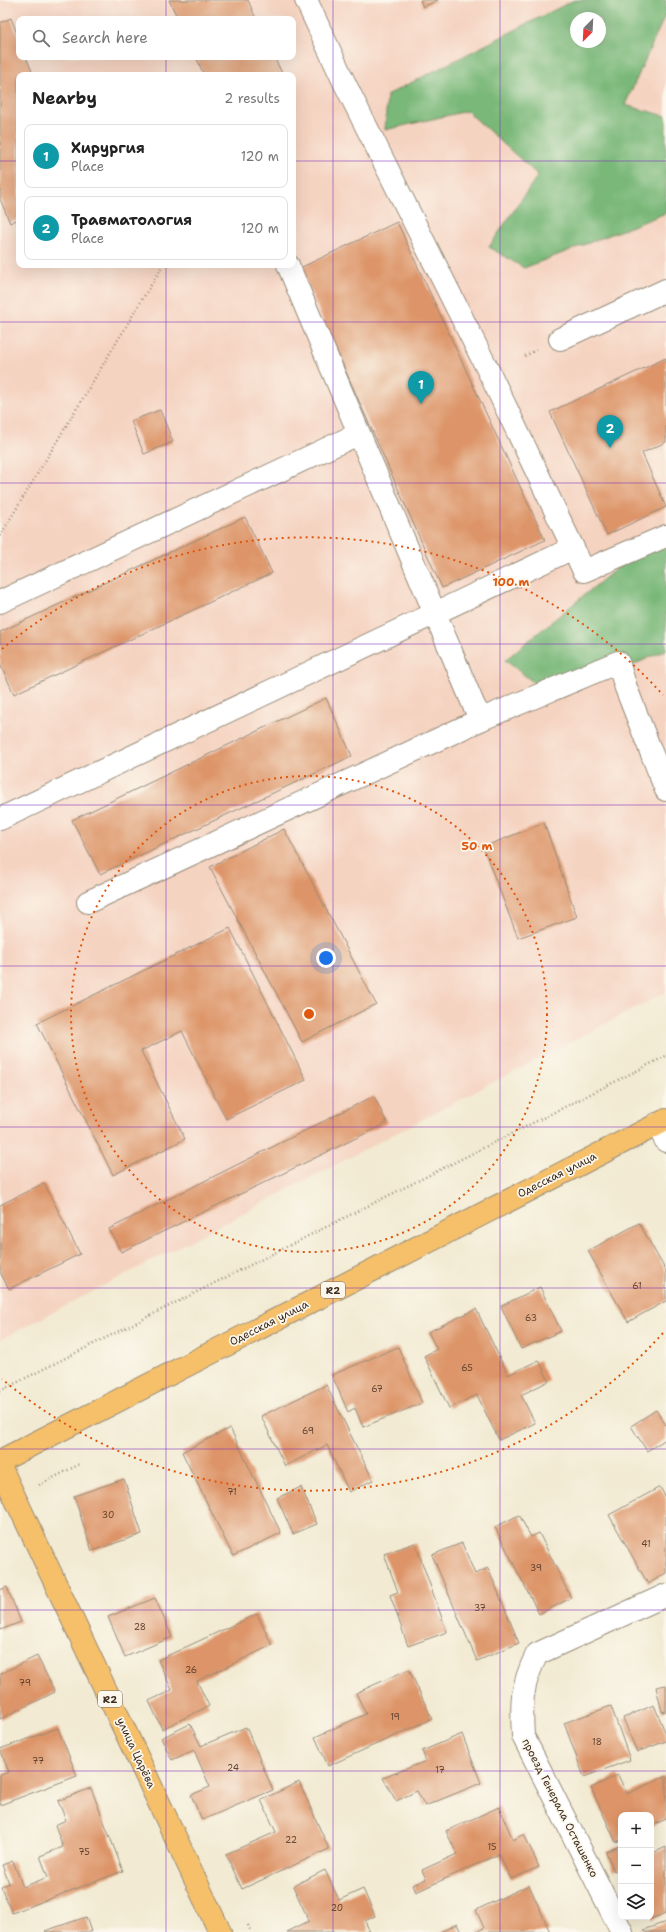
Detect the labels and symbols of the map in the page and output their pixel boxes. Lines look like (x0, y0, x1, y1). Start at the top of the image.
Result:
north arrow (570, 12, 606, 48)
pin: 1 (408, 371, 434, 404)
pin: 2 (597, 415, 623, 448)
text: 100 m (493, 574, 530, 590)
text: 50 m (462, 838, 493, 854)
your location (316, 948, 336, 968)
centre of rings (302, 1007, 316, 1021)
street label: Одесская улица (515, 1149, 599, 1201)
house number: 61 (632, 1280, 642, 1292)
road number: R2 (321, 1282, 345, 1298)
street label: Одесская улица (227, 1297, 311, 1349)
house number: 63 (525, 1312, 537, 1324)
house number: 65 (461, 1362, 473, 1374)
house number: 67 (371, 1383, 383, 1395)
house number: 69 (302, 1425, 314, 1437)
house number: 71 (227, 1486, 237, 1498)
house number: 30 (102, 1509, 114, 1521)
house number: 41 (641, 1538, 651, 1550)
house number: 39 (530, 1562, 542, 1574)
house number: 37 (474, 1602, 486, 1614)
house number: 28 (134, 1621, 146, 1633)
house number: 26 (185, 1664, 197, 1676)
house number: 79 (19, 1677, 31, 1689)
road number: R2 (98, 1691, 122, 1707)
house number: 19 (390, 1711, 400, 1723)
street label: улица Царёва (113, 1715, 159, 1791)
street label: проезд Генерала Осташенко (518, 1736, 602, 1880)
house number: 18 (592, 1736, 602, 1748)
house number: 77 (32, 1755, 44, 1767)
house number: 24 (227, 1762, 239, 1774)
house number: 17 (435, 1764, 445, 1776)
house number: 22 (285, 1834, 297, 1846)
house number: 15 (487, 1841, 497, 1853)
house number: 75 (78, 1846, 90, 1858)
house number: 20 (331, 1902, 343, 1914)

